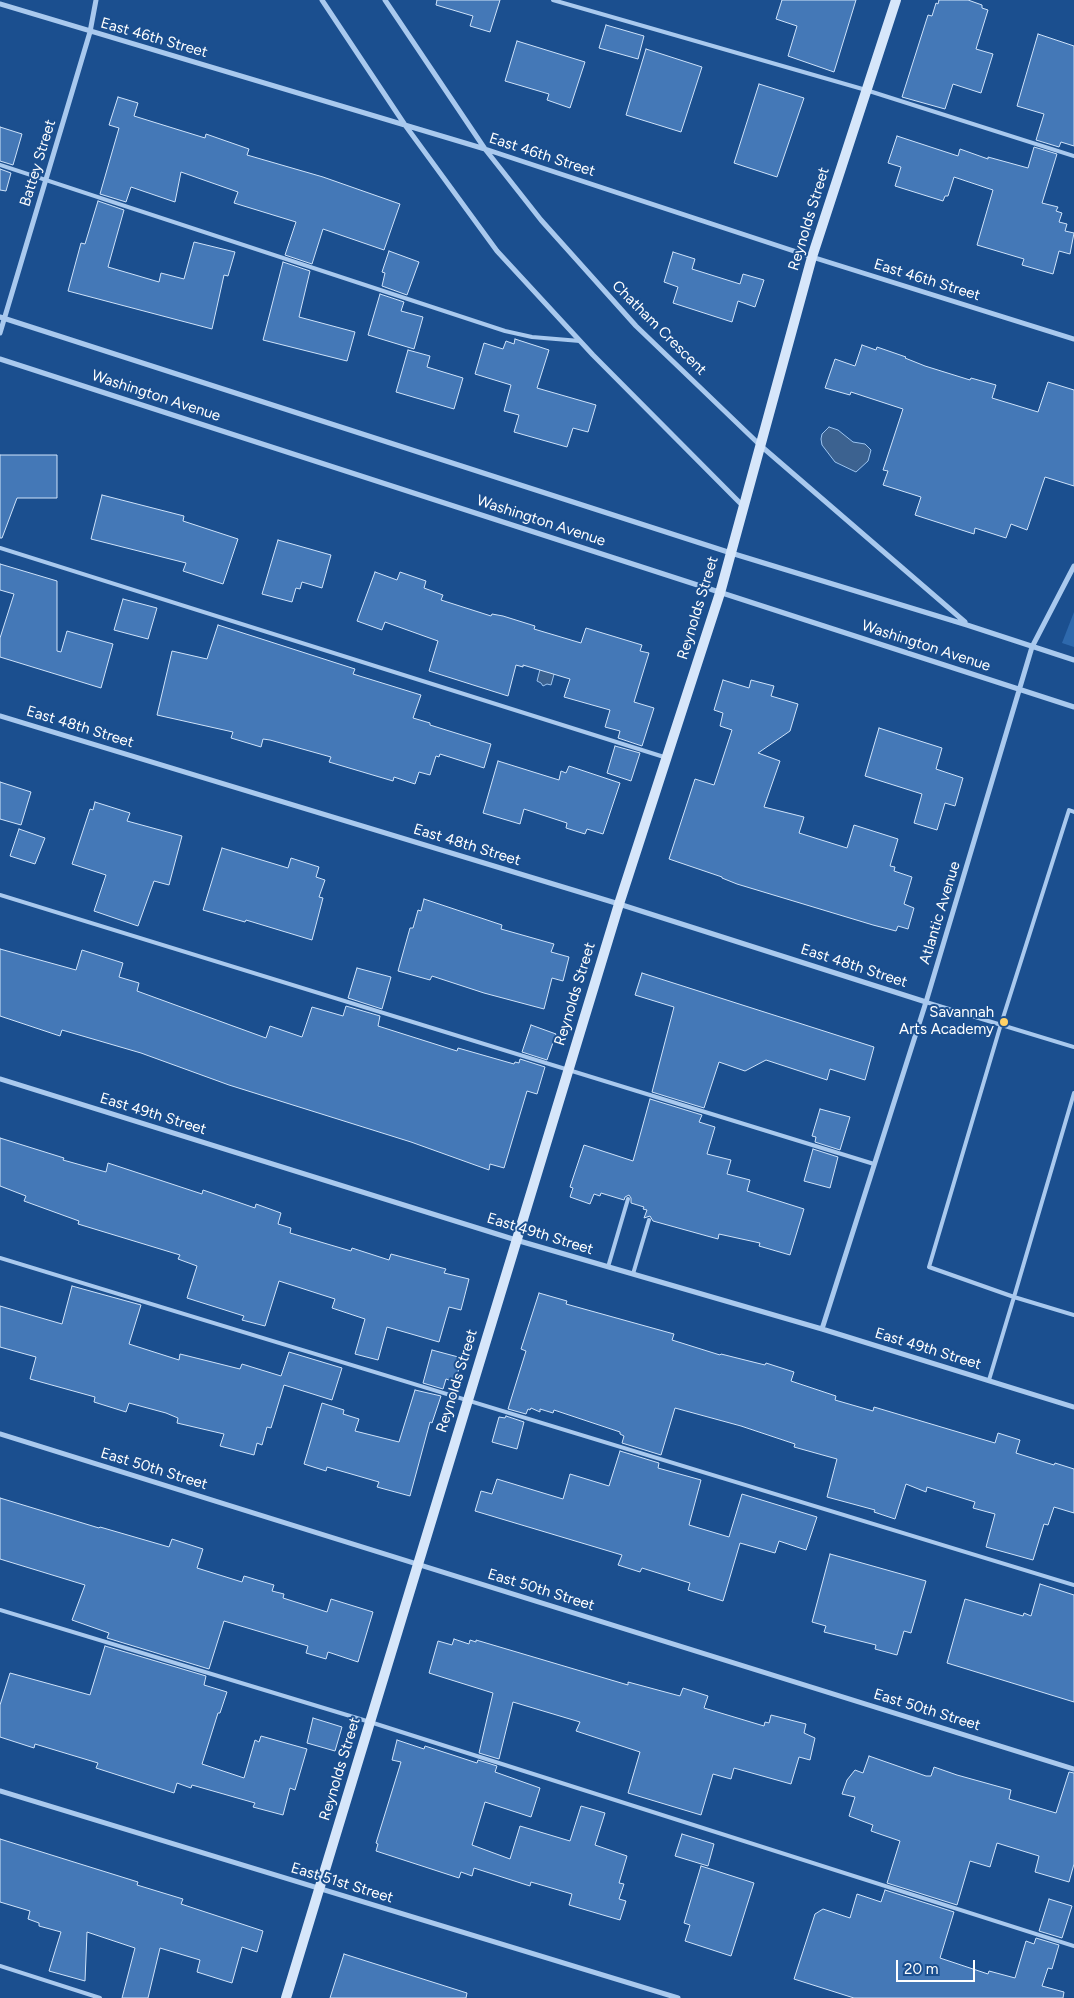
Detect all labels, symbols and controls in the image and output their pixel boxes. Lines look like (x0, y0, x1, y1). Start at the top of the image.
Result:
street label: East 46th Street (98, 14, 210, 62)
street label: Battey Street (16, 117, 60, 209)
street label: East 46th Street (487, 129, 597, 181)
street label: Reynolds Street (785, 165, 833, 273)
street label: East 46th Street (872, 255, 982, 305)
street label: Chatham Crescent (608, 277, 710, 379)
street label: Washington Avenue (89, 367, 223, 425)
street label: Washington Avenue (474, 492, 608, 550)
street label: Reynolds Street (674, 554, 722, 662)
street label: Washington Avenue (859, 617, 993, 675)
street label: East 48th Street (24, 702, 136, 752)
street label: East 48th Street (411, 820, 523, 870)
street label: Atlantic Avenue (916, 859, 964, 967)
street label: Reynolds Street (551, 940, 599, 1048)
street label: East 48th Street (798, 940, 910, 992)
place label: Savannah Arts Academy (899, 1004, 994, 1039)
marker: Savannah Arts Academy (998, 1016, 1010, 1028)
street label: East 49th Street (98, 1089, 208, 1139)
street label: East 49th Street (485, 1209, 595, 1259)
street label: East 49th Street (873, 1324, 983, 1374)
street label: Reynolds Street (433, 1327, 481, 1435)
street label: East 50th Street (98, 1444, 210, 1494)
street label: East 50th Street (485, 1565, 597, 1615)
street label: East 50th Street (871, 1685, 983, 1735)
street label: Reynolds Street (316, 1715, 364, 1823)
street label: East 51st Street (289, 1859, 395, 1907)
scale bar (899, 1950, 978, 1982)
text: 20 m (904, 1960, 938, 1978)

